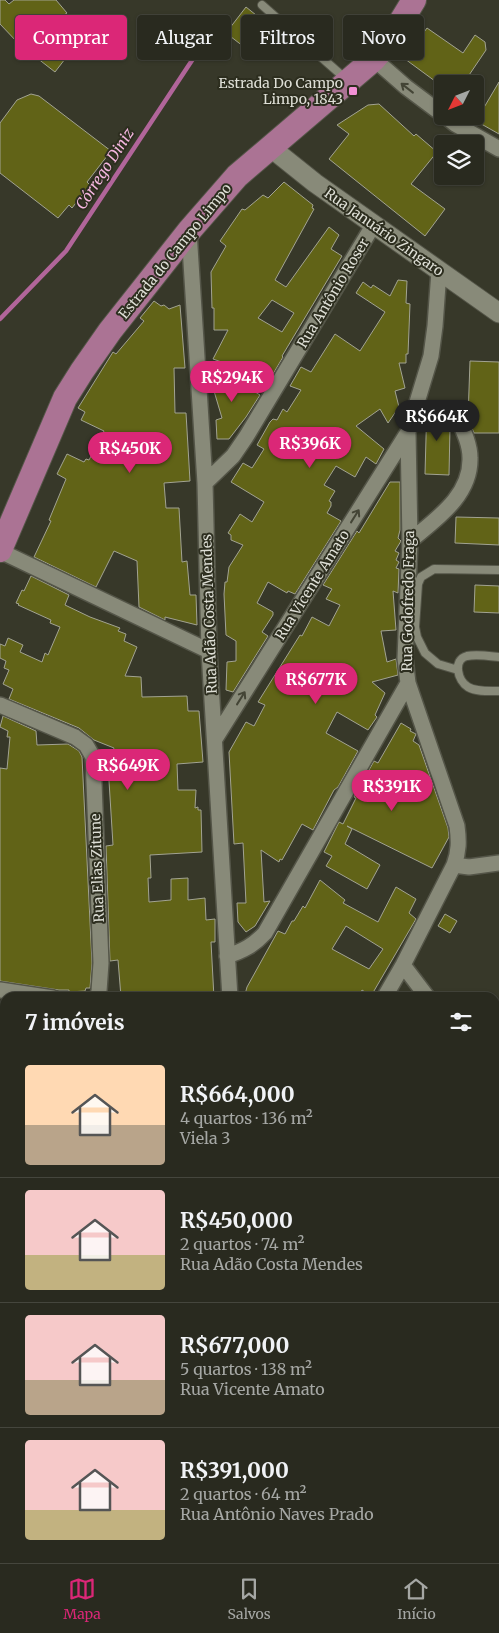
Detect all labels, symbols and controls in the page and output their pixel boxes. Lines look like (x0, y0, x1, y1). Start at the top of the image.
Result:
chip: Comprar (15, 15, 127, 60)
chip: Alugar (137, 15, 231, 60)
chip: Filtros (241, 15, 333, 60)
chip: Novo (343, 15, 424, 60)
place label: Estrada Do Campo Limpo, 1843 (219, 74, 343, 108)
north arrow (434, 75, 484, 125)
map controls (434, 75, 484, 185)
one-way arrow (401, 82, 414, 93)
marker: Estrada Do Campo Limpo, 1843 (347, 85, 359, 97)
water label: Córrego Diniz (71, 124, 138, 213)
button: layers (434, 135, 484, 185)
street label: Estrada do Campo Limpo (115, 180, 235, 322)
street label: Rua Januário Zingaro (321, 184, 447, 280)
street label: Rua Antônio Roser (293, 235, 373, 351)
pin: R$294K (191, 360, 273, 403)
text: R$294K (201, 367, 263, 387)
pin: R$664K (396, 400, 478, 442)
text: R$664K (405, 406, 469, 426)
pin: R$396K (269, 426, 351, 469)
pin: R$450K (89, 432, 171, 474)
text: R$396K (279, 433, 341, 453)
text: R$450K (99, 438, 161, 458)
one-way arrow (351, 509, 361, 523)
street label: Rua Vicente Amato (271, 527, 353, 643)
street label: Rua Godofredo Fraga (398, 530, 418, 672)
street label: Rua Adão Costa Mendes (197, 534, 221, 694)
pin: R$677K (275, 662, 357, 705)
text: R$677K (285, 669, 347, 689)
one-way arrow (236, 691, 246, 705)
pin: R$649K (87, 748, 169, 791)
text: R$649K (97, 755, 159, 775)
pin: R$391K (351, 770, 433, 812)
text: R$391K (363, 776, 421, 796)
street label: Rua Elias Zitune (86, 813, 108, 923)
icon: filters (447, 1008, 475, 1036)
text: 7 imóveis (25, 1009, 125, 1036)
text: R$664,000 (180, 1081, 295, 1108)
icon: home (65, 1085, 125, 1145)
text: 4 quartos · 136 m² (180, 1108, 313, 1128)
text: Viela 3 (180, 1128, 230, 1148)
text: R$450,000 (180, 1207, 293, 1234)
icon: home (65, 1210, 125, 1270)
text: 2 quartos · 74 m² (180, 1234, 304, 1254)
text: Rua Adão Costa Mendes (180, 1254, 363, 1274)
text: R$677,000 (180, 1332, 289, 1359)
icon: home (65, 1335, 125, 1395)
text: 5 quartos · 138 m² (180, 1359, 312, 1379)
text: Rua Vicente Amato (180, 1379, 325, 1399)
text: R$391,000 (180, 1457, 289, 1484)
icon: home (65, 1460, 125, 1520)
text: 2 quartos · 64 m² (180, 1484, 306, 1504)
text: Rua Antônio Naves Prado (180, 1504, 374, 1524)
tab: Mapa (63, 1575, 101, 1623)
tab: Salvos (227, 1575, 271, 1623)
tab: Início (397, 1575, 436, 1623)

